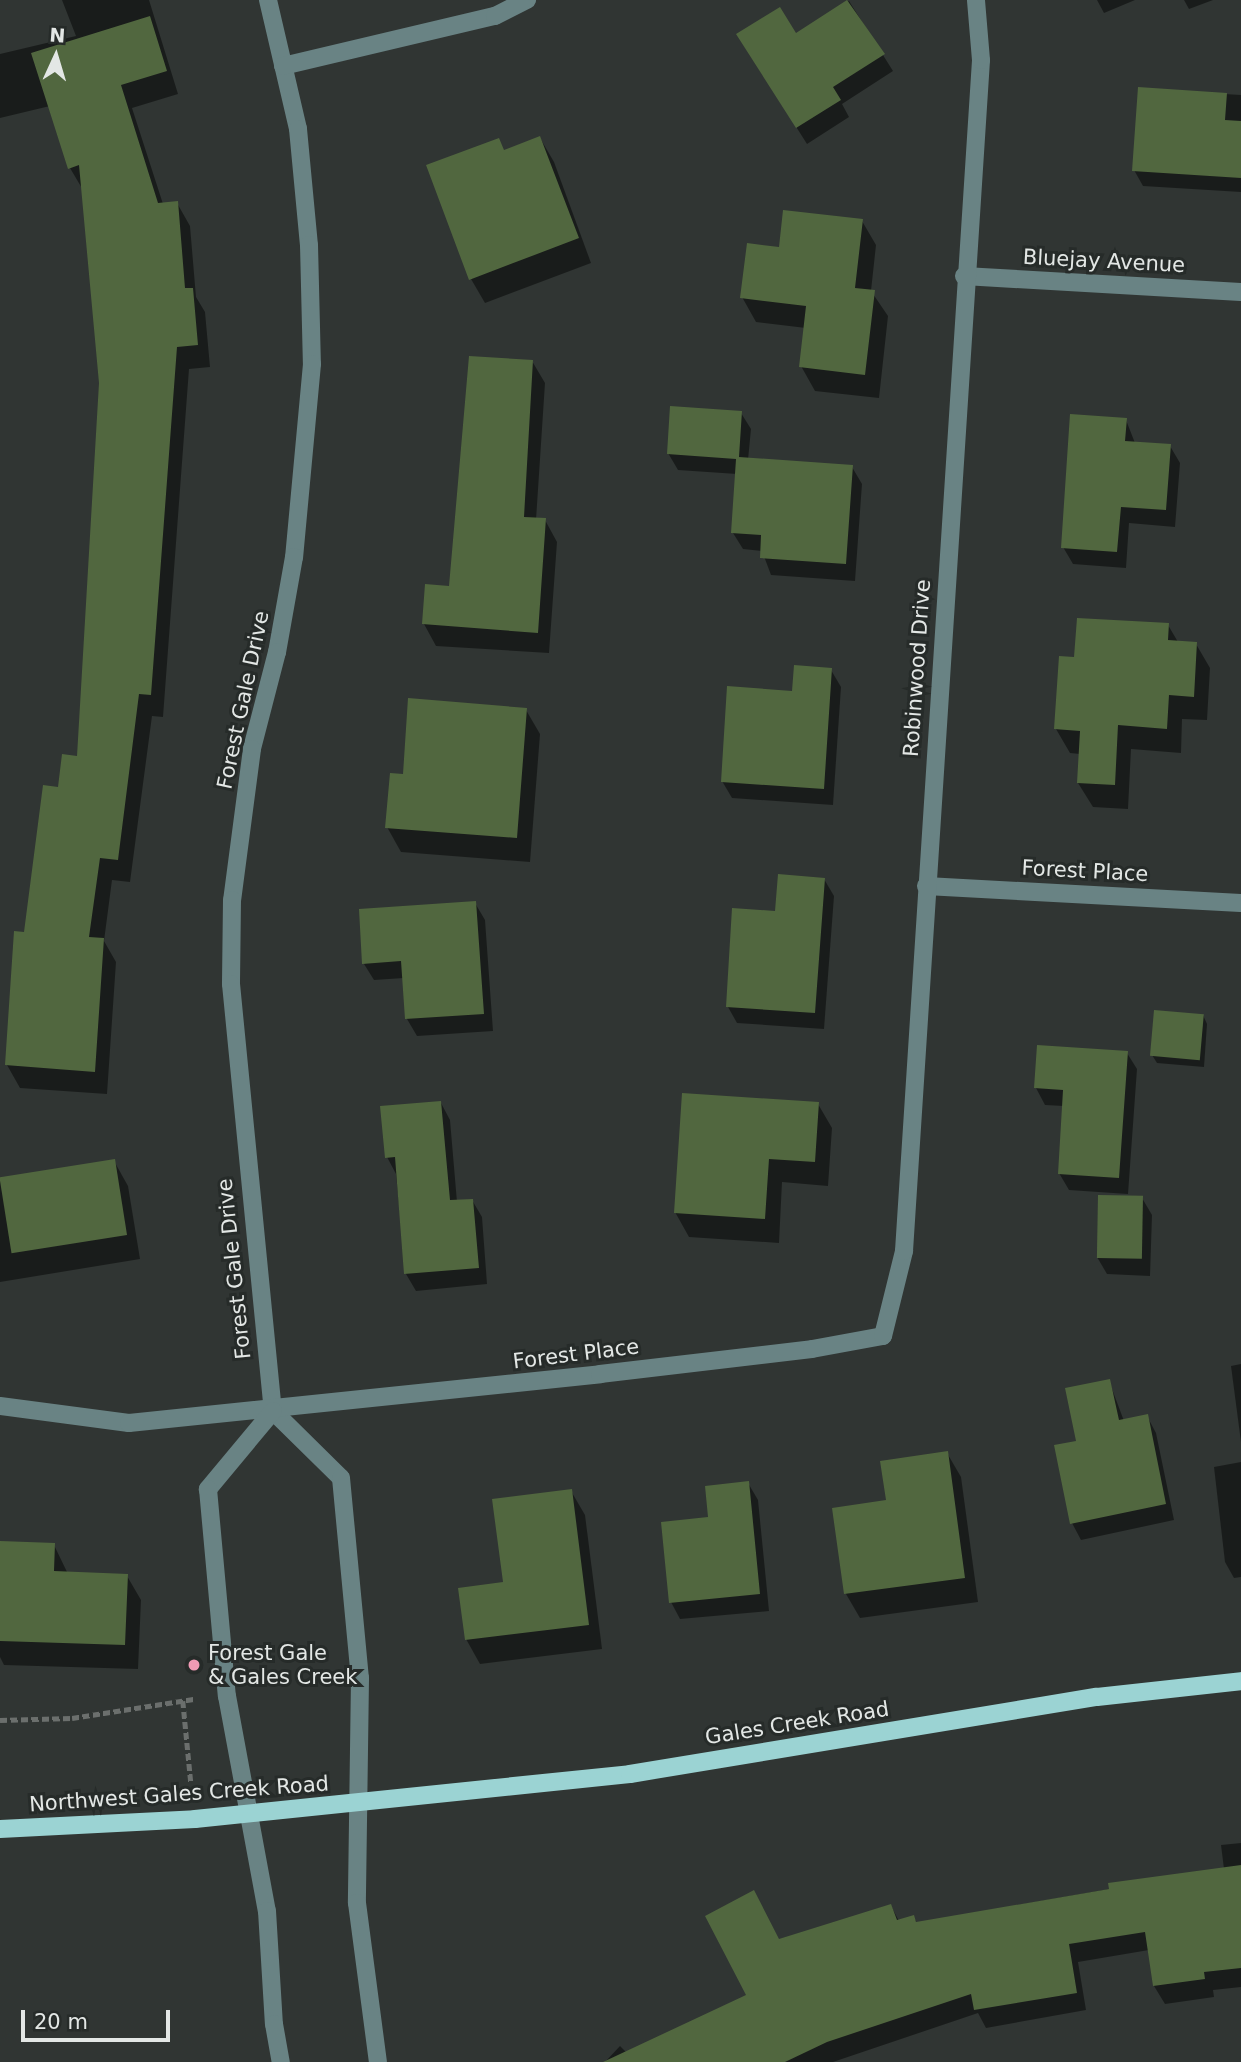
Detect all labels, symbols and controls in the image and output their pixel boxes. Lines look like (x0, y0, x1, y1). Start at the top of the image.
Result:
north arrow (21, 21, 91, 91)
text: N (49, 24, 66, 47)
street label: Bluejay Avenue (1022, 244, 1186, 278)
street label: Robinwood Drive (898, 578, 936, 758)
street label: Forest Gale Drive (212, 609, 274, 791)
street label: Forest Place (1021, 855, 1149, 887)
street label: Forest Gale Drive (212, 1177, 256, 1361)
street label: Forest Place (511, 1334, 641, 1374)
place label: Forest Gale & Gales Creek (208, 1640, 357, 1690)
marker: Forest Gale & Gales Creek (186, 1657, 202, 1673)
street label: Gales Creek Road (703, 1696, 891, 1750)
street label: Northwest Gales Creek Road (28, 1771, 330, 1817)
scale bar (24, 1996, 173, 2040)
text: 20 m (34, 2010, 88, 2034)

